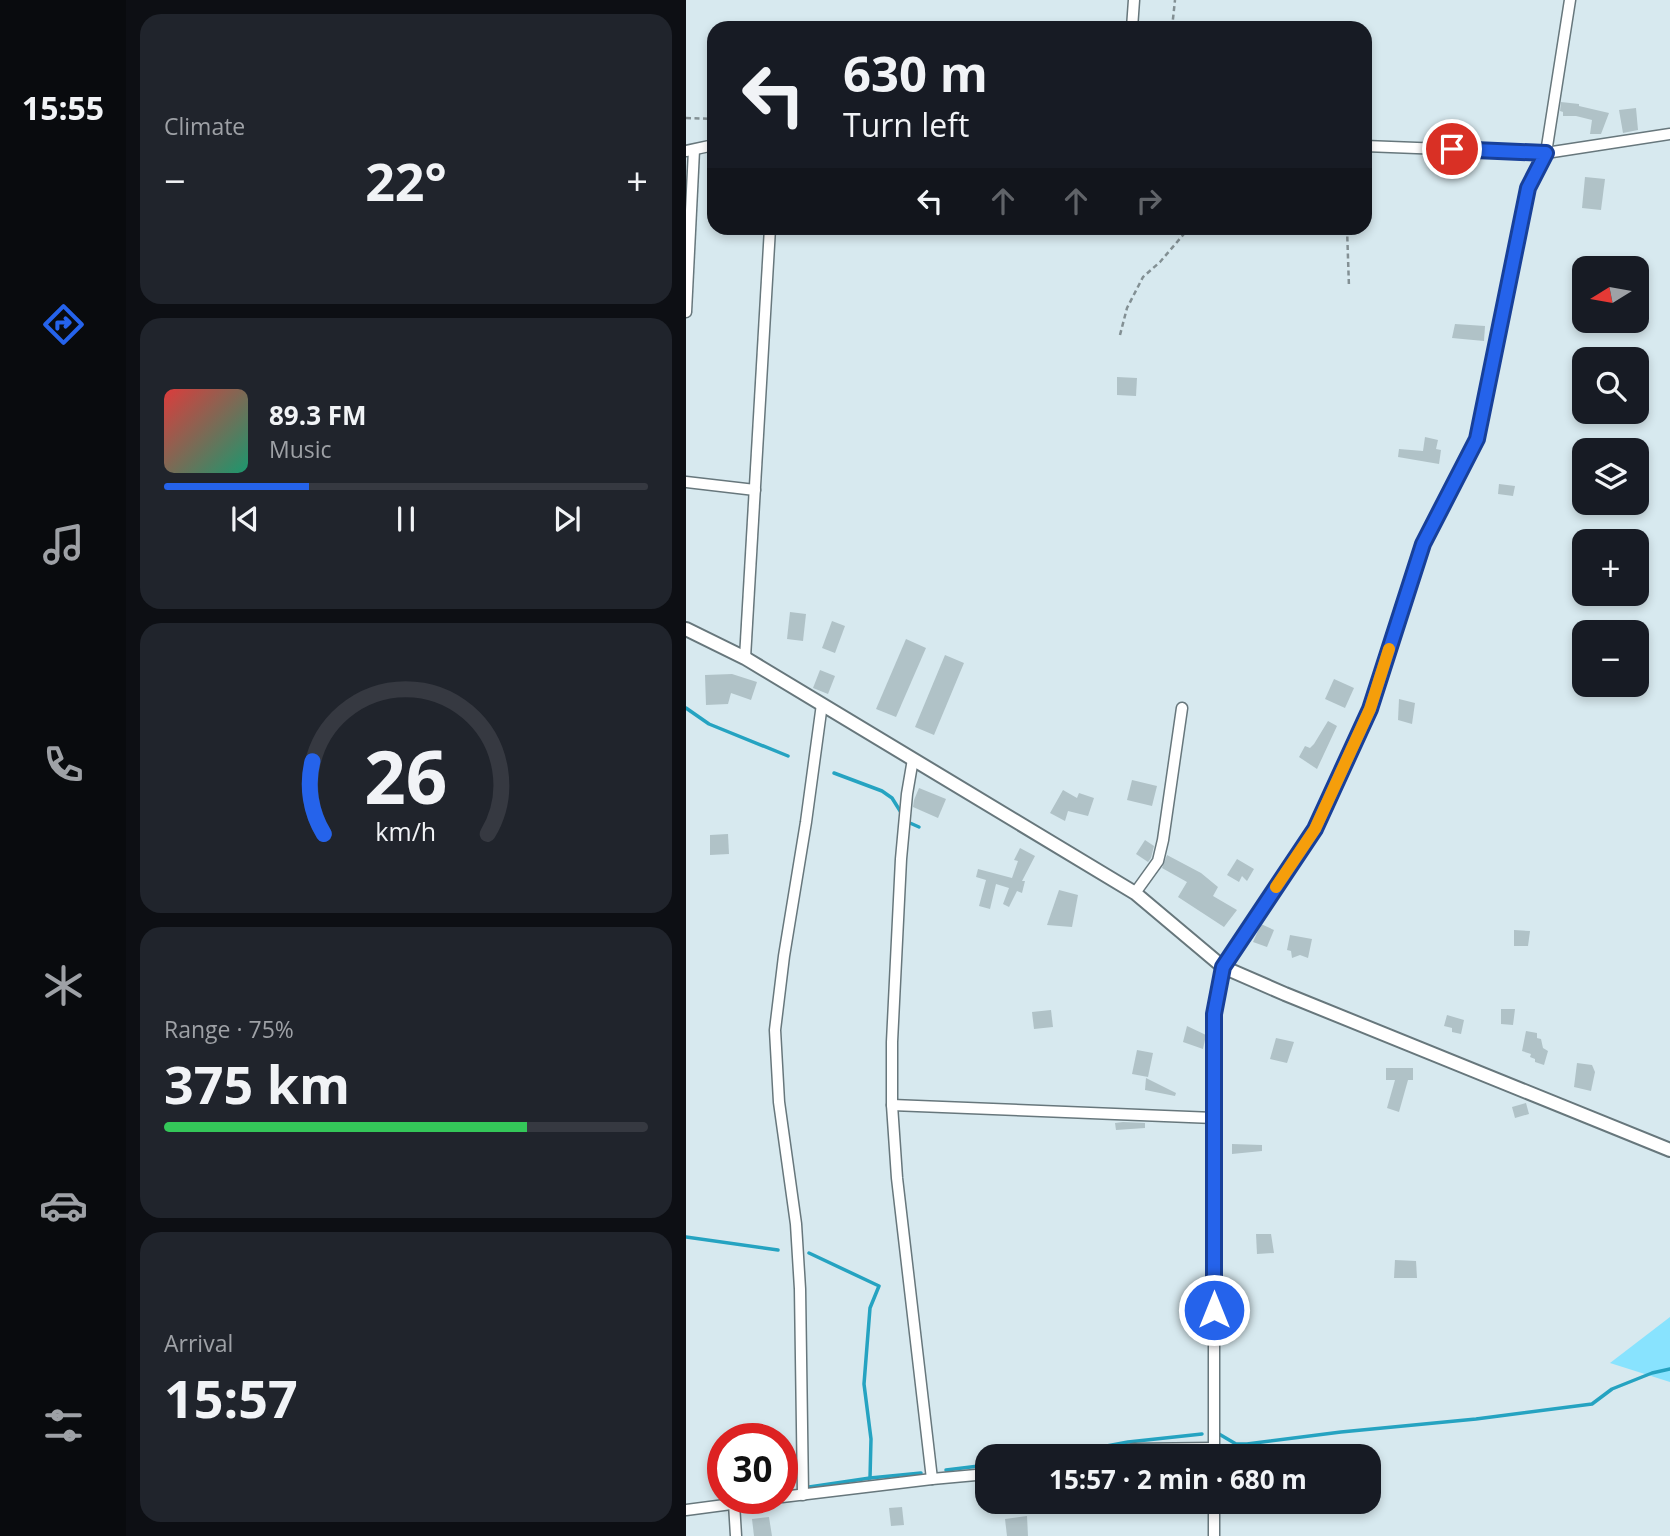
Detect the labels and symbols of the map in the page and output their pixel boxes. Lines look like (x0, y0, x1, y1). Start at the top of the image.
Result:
pin (1422, 119, 1482, 179)
north arrow (1572, 256, 1648, 332)
position arrow (1177, 1273, 1251, 1347)
speed limit sign: 30 (707, 1423, 798, 1514)

